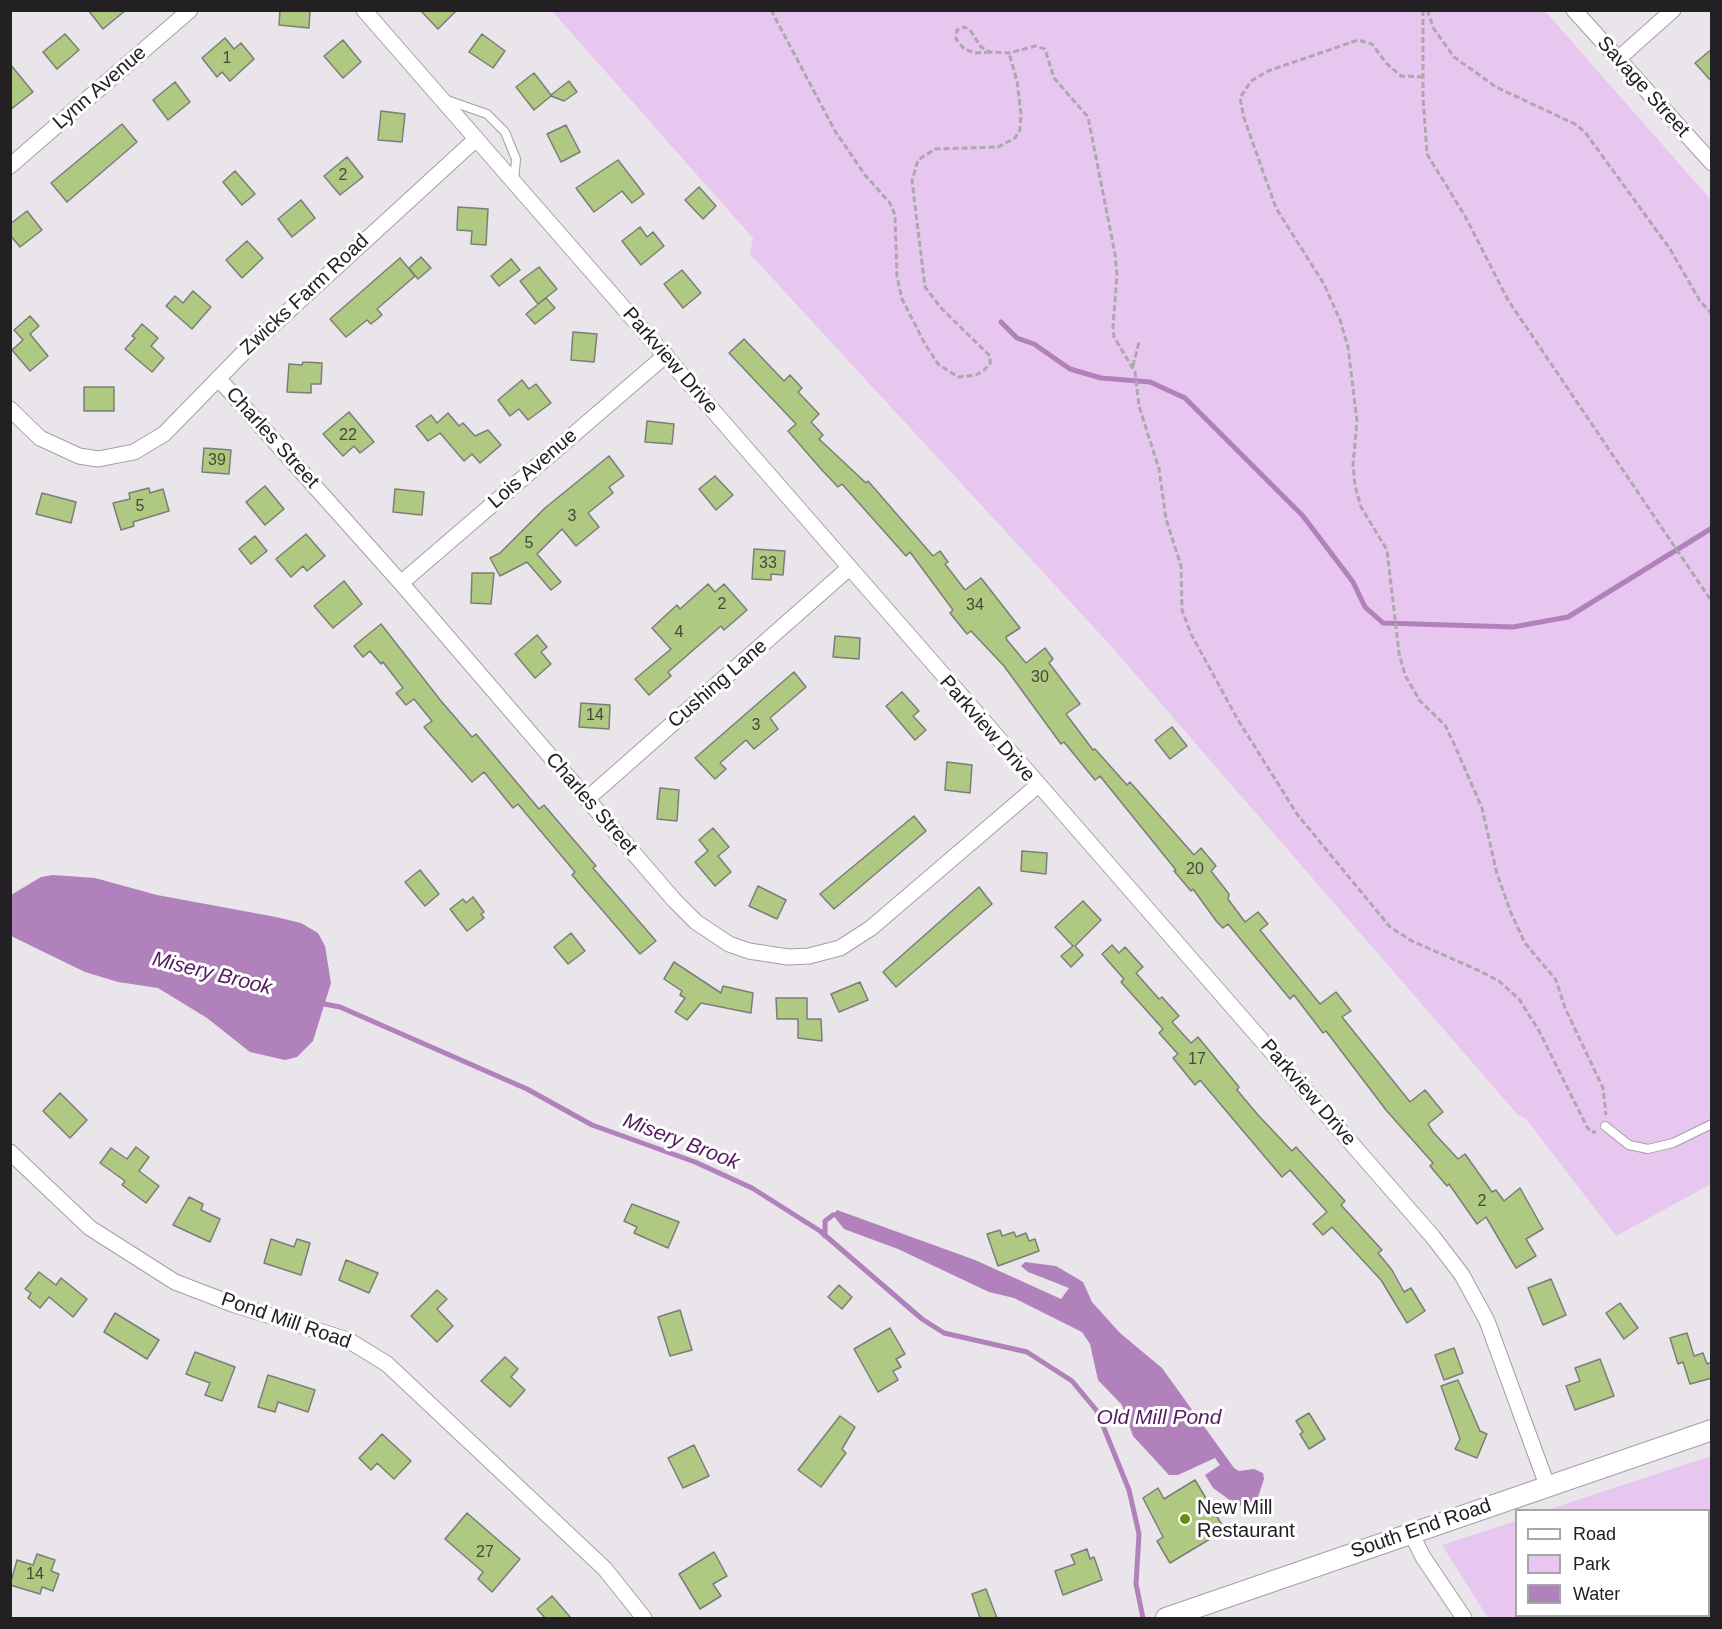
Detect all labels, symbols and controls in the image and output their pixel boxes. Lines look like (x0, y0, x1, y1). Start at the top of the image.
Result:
street label: Savage Street (1592, 32, 1694, 142)
street label: Lynn Avenue (48, 41, 152, 135)
house number: 1 (223, 49, 231, 69)
house number: 2 (339, 166, 347, 186)
street label: Zwicks Farm Road (236, 229, 374, 361)
street label: Parkview Drive (617, 303, 723, 419)
street label: Charles Street (220, 382, 324, 494)
street label: Lois Avenue (484, 424, 582, 514)
house number: 22 (339, 426, 357, 446)
house number: 39 (208, 451, 226, 471)
house number: 5 (136, 497, 144, 517)
house number: 3 (568, 507, 576, 527)
house number: 5 (525, 534, 533, 554)
house number: 33 (759, 554, 777, 574)
house number: 2 (718, 595, 726, 615)
house number: 34 (966, 596, 984, 616)
house number: 4 (675, 623, 683, 643)
street label: Cushing Lane (664, 634, 772, 734)
house number: 30 (1031, 668, 1049, 688)
street label: Parkview Drive (934, 671, 1040, 787)
house number: 14 (586, 706, 604, 726)
house number: 3 (752, 716, 760, 736)
street label: Charles Street (540, 748, 642, 860)
house number: 20 (1186, 860, 1204, 880)
water label: Misery Brook (150, 947, 274, 1001)
street label: Parkview Drive (1255, 1035, 1361, 1151)
house number: 17 (1188, 1050, 1206, 1070)
water label: Misery Brook (619, 1108, 743, 1176)
house number: 2 (1478, 1192, 1486, 1212)
street label: Pond Mill Road (218, 1288, 354, 1354)
water label: Old Mill Pond (1097, 1405, 1221, 1431)
street label: South End Road (1348, 1494, 1494, 1564)
place label: New Mill Restaurant (1197, 1496, 1295, 1543)
legend (1515, 1509, 1710, 1617)
marker: New Mill Restaurant (1178, 1512, 1192, 1526)
text: Road (1573, 1524, 1616, 1544)
house number: 27 (476, 1543, 494, 1563)
text: Park (1573, 1554, 1610, 1574)
house number: 14 (26, 1565, 44, 1585)
text: Water (1573, 1584, 1620, 1604)

